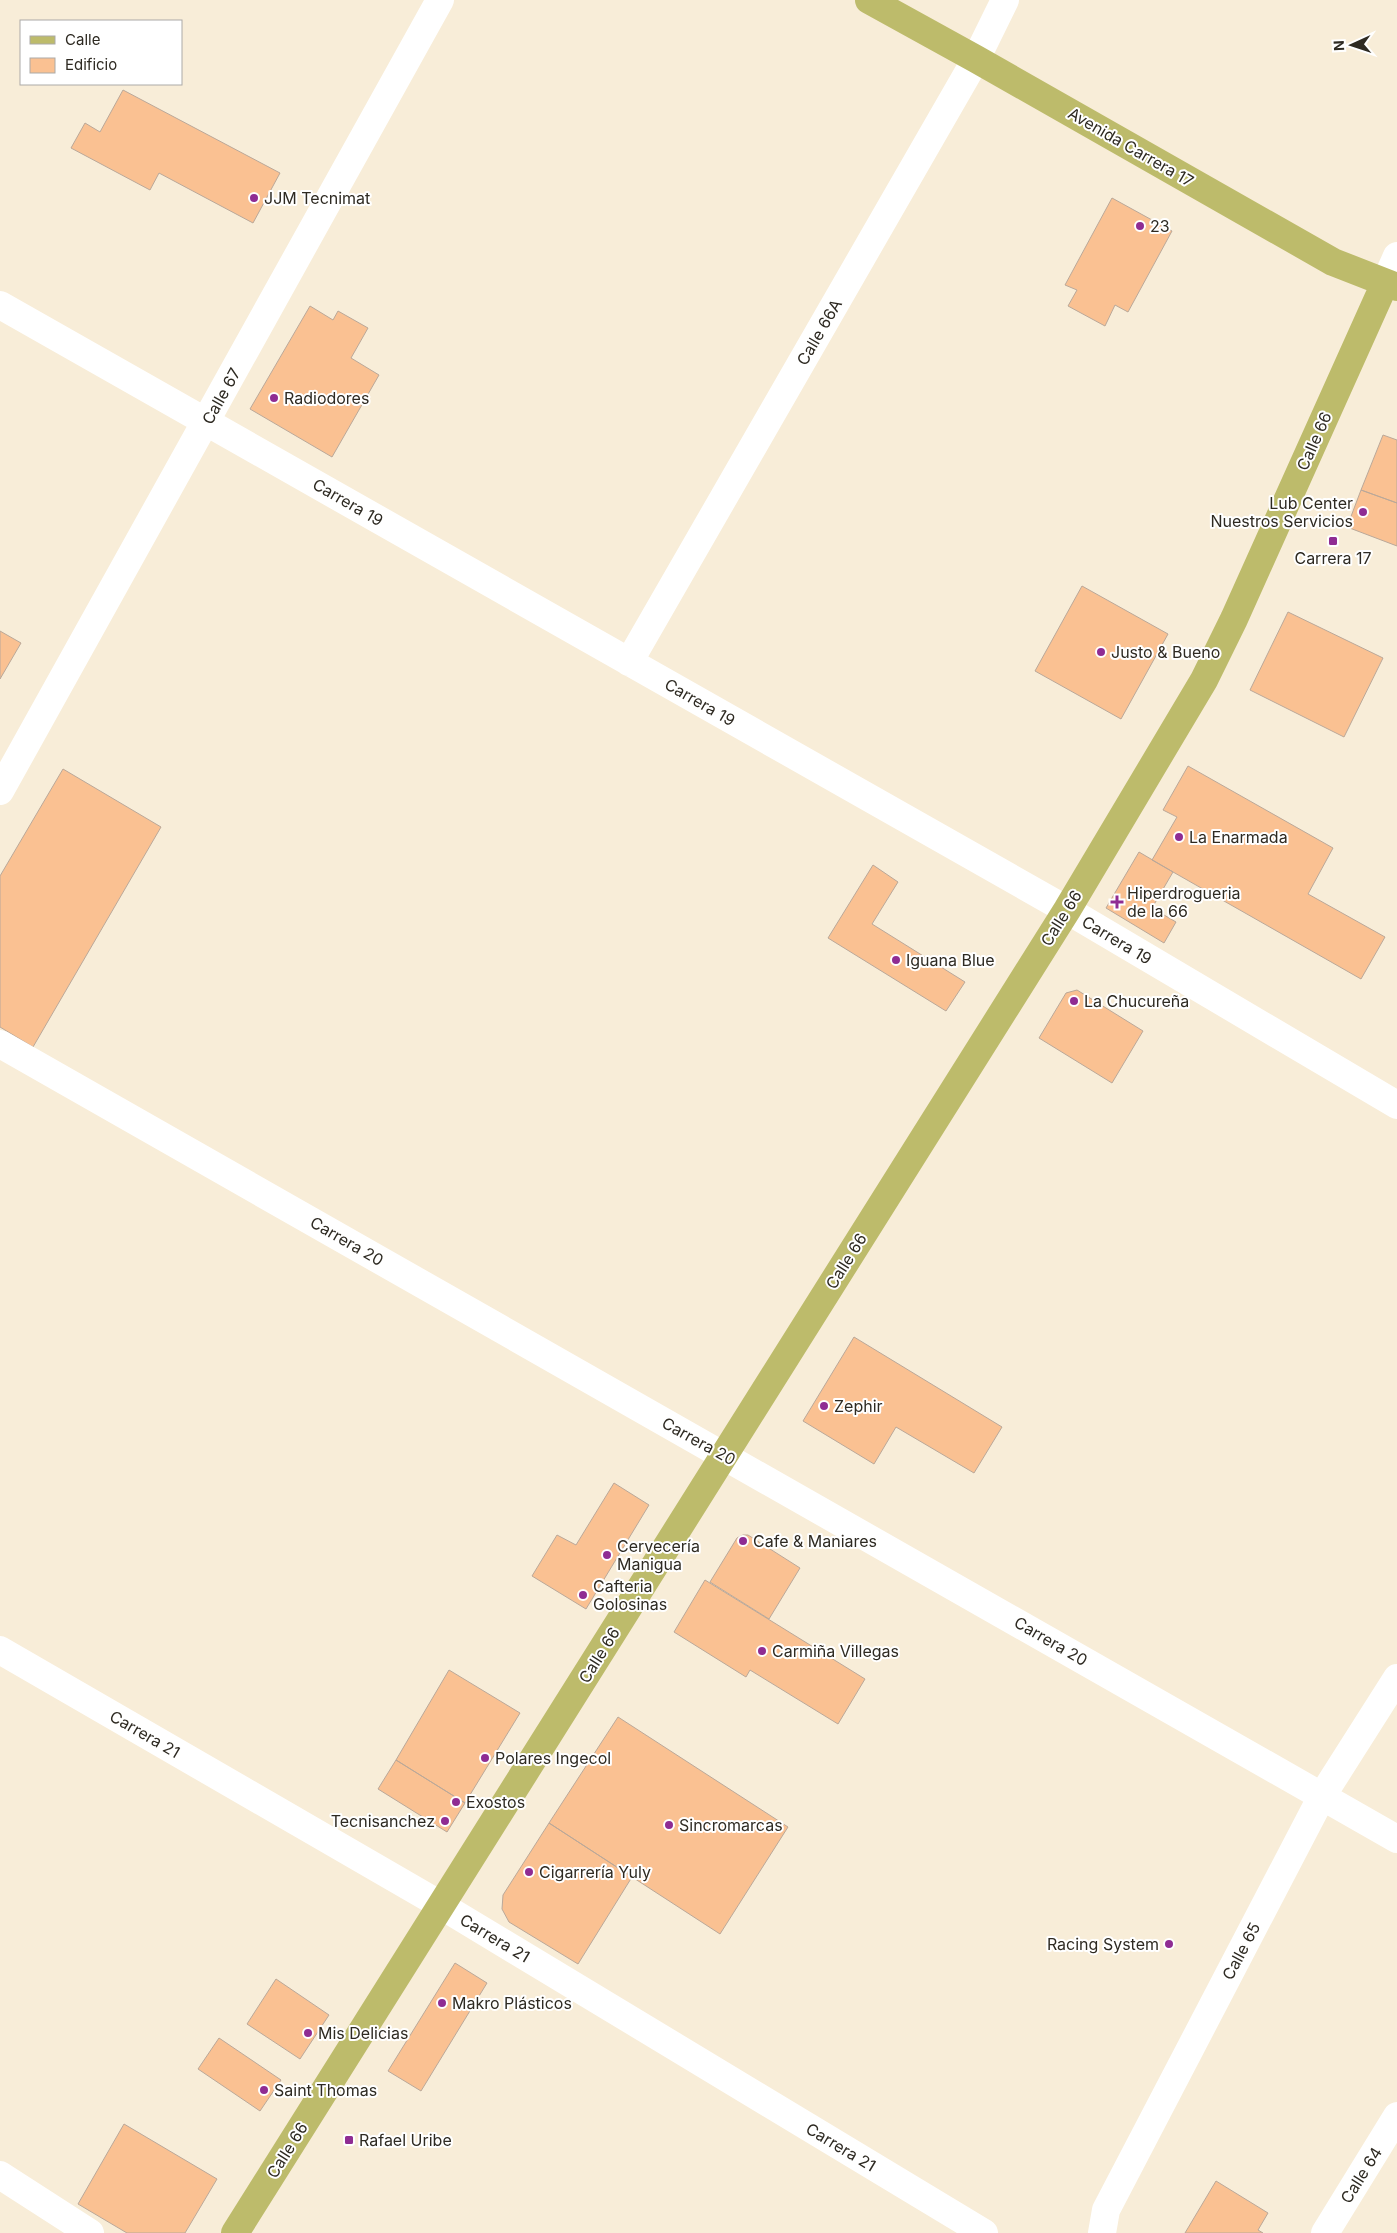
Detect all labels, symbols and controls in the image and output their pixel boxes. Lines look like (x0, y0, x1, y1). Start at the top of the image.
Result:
legend (20, 20, 182, 85)
north arrow (1327, 20, 1377, 70)
text: Calle (65, 30, 100, 49)
text: N (1330, 40, 1347, 51)
text: Edificio (65, 55, 117, 74)
street label: Avenida Carrera 17 (1065, 103, 1197, 191)
place label: JJM Tecnimat (264, 188, 370, 208)
marker: JJM Tecnimat (248, 192, 260, 204)
place label: 23 (1150, 216, 1170, 236)
marker: 23 (1134, 220, 1146, 232)
street label: Calle 66A (792, 295, 846, 369)
street label: Calle 67 (197, 364, 245, 428)
place label: Radiodores (284, 388, 369, 408)
marker: Radiodores (268, 392, 280, 404)
street label: Calle 66 (1292, 409, 1336, 473)
street label: Carrera 19 (309, 474, 387, 530)
place label: Lub Center Nuestros Servicios (1210, 493, 1353, 531)
marker: Lub Center Nuestros Servicios (1357, 506, 1369, 518)
marker: Carrera 17 (1327, 535, 1339, 547)
place label: Carrera 17 (1294, 548, 1372, 568)
place label: Justo & Bueno (1111, 642, 1220, 662)
marker: Justo & Bueno (1095, 646, 1107, 658)
street label: Carrera 19 (661, 674, 739, 730)
place label: La Enarmada (1189, 827, 1288, 847)
marker: La Enarmada (1173, 831, 1185, 843)
place label: Hiperdrogueria de la 66 (1127, 883, 1241, 921)
street label: Calle 66 (1036, 886, 1086, 950)
marker: Hiperdrogueria de la 66 (1111, 896, 1123, 908)
street label: Carrera 19 (1078, 911, 1156, 969)
place label: Iguana Blue (906, 950, 995, 970)
marker: Iguana Blue (890, 954, 902, 966)
place label: La Chucureña (1084, 991, 1189, 1011)
marker: La Chucureña (1068, 995, 1080, 1007)
street label: Carrera 20 (307, 1212, 387, 1270)
street label: Calle 66 (821, 1229, 871, 1293)
place label: Zephir (834, 1396, 883, 1416)
marker: Zephir (818, 1400, 830, 1412)
street label: Carrera 20 (659, 1413, 739, 1469)
place label: Cafe & Maniares (753, 1531, 877, 1551)
marker: Cafe & Maniares (737, 1535, 749, 1547)
place label: Cervecería Manigua (617, 1536, 700, 1574)
marker: Cervecería Manigua (601, 1549, 613, 1561)
place label: Cafteria Golosinas (593, 1576, 667, 1614)
marker: Cafteria Golosinas (577, 1589, 589, 1601)
street label: Carrera 20 (1011, 1612, 1091, 1670)
street label: Calle 66 (574, 1623, 624, 1687)
place label: Carmiña Villegas (772, 1641, 899, 1661)
marker: Carmiña Villegas (756, 1645, 768, 1657)
street label: Carrera 21 (106, 1706, 184, 1762)
place label: Polares Ingecol (495, 1748, 611, 1768)
marker: Polares Ingecol (479, 1752, 491, 1764)
place label: Exostos (466, 1792, 525, 1812)
marker: Exostos (450, 1796, 462, 1808)
place label: Tecnisanchez (331, 1811, 435, 1831)
marker: Tecnisanchez (439, 1815, 451, 1827)
place label: Sincromarcas (679, 1815, 783, 1835)
marker: Sincromarcas (663, 1819, 675, 1831)
place label: Cigarrería Yuly (539, 1862, 651, 1882)
marker: Cigarrería Yuly (523, 1866, 535, 1878)
street label: Carrera 21 (457, 1909, 533, 1967)
street label: Calle 65 (1218, 1919, 1264, 1983)
place label: Racing System (1047, 1934, 1159, 1954)
marker: Racing System (1163, 1938, 1175, 1950)
place label: Makro Plásticos (452, 1993, 572, 2013)
marker: Makro Plásticos (436, 1997, 448, 2009)
place label: Mis Delicias (318, 2023, 408, 2043)
marker: Mis Delicias (302, 2027, 314, 2039)
place label: Saint Thomas (274, 2080, 377, 2100)
marker: Saint Thomas (258, 2084, 270, 2096)
street label: Calle 66 (262, 2118, 312, 2182)
street label: Carrera 21 (803, 2118, 879, 2176)
place label: Rafael Uribe (359, 2130, 452, 2150)
marker: Rafael Uribe (343, 2134, 355, 2146)
street label: Calle 64 (1336, 2143, 1386, 2207)

